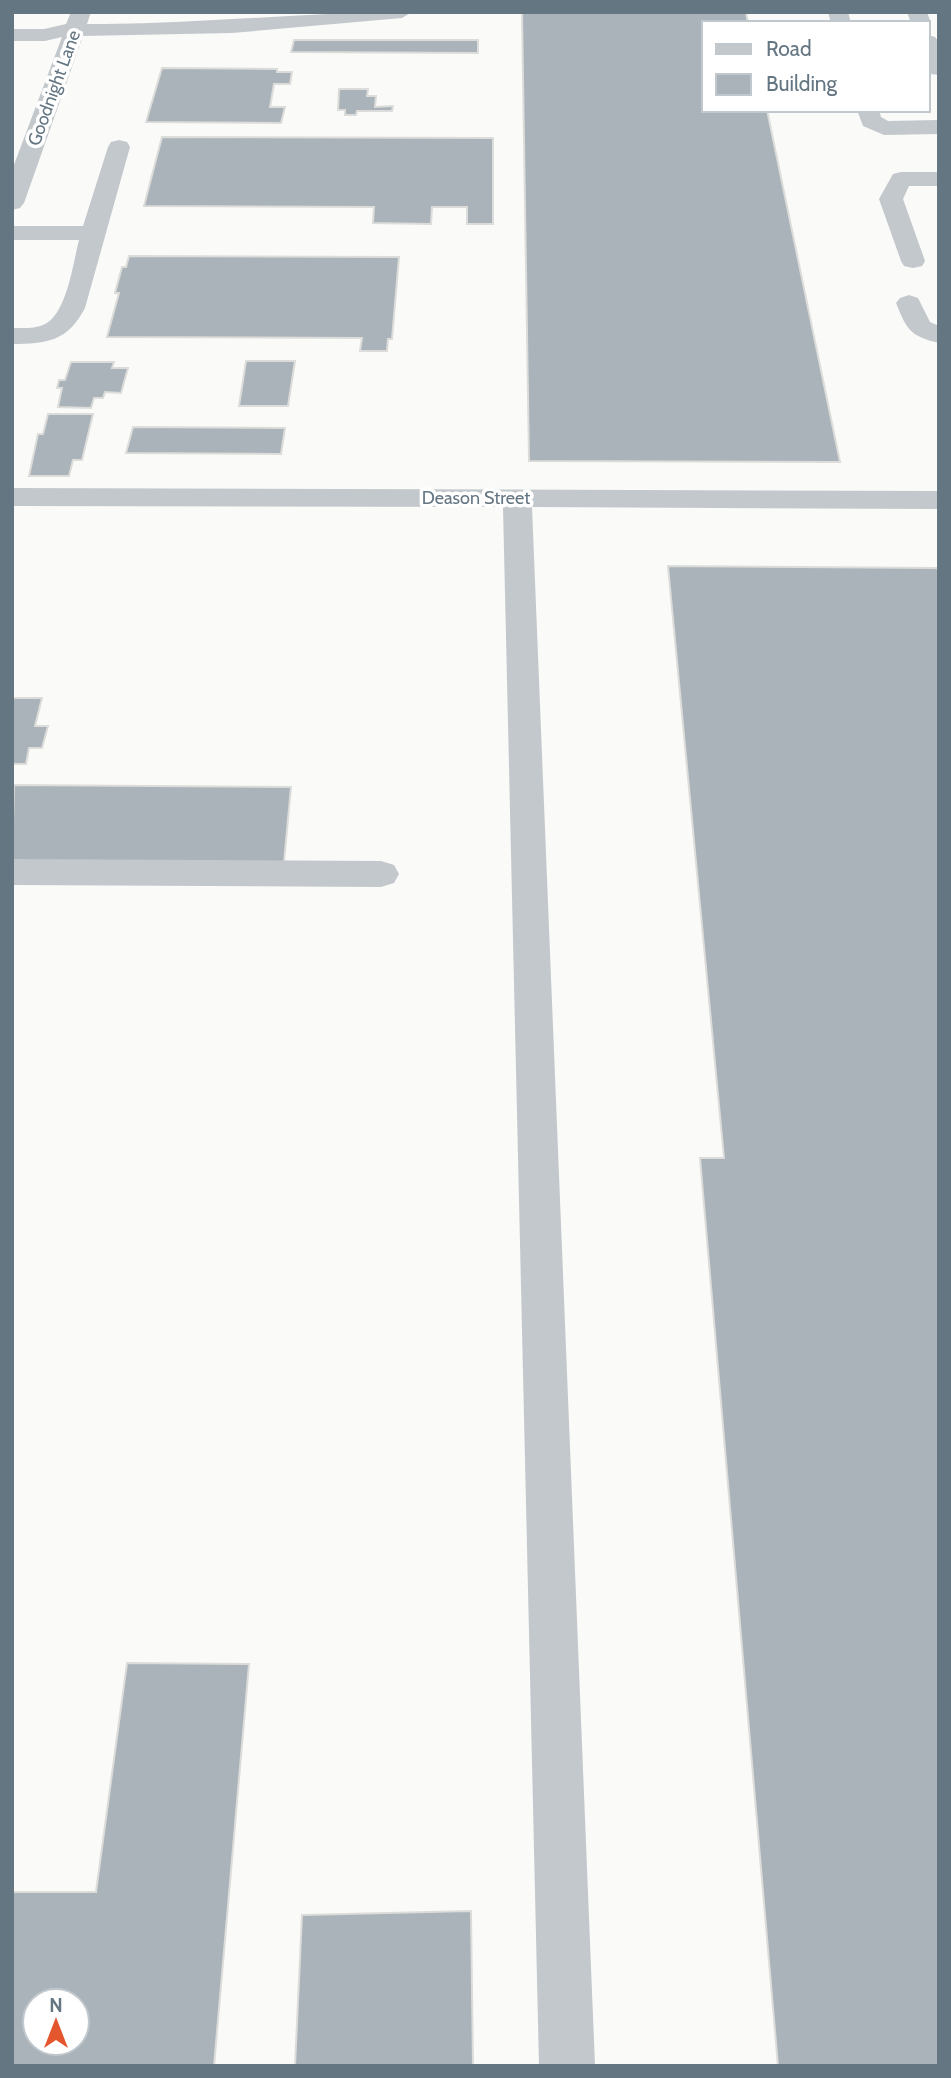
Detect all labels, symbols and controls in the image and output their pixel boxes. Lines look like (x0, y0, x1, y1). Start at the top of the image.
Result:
legend (702, 21, 930, 112)
street label: Goodnight Lane (23, 27, 85, 149)
text: Road (766, 36, 812, 61)
text: Building (766, 71, 838, 96)
street label: Deason Street (422, 487, 530, 509)
north arrow (21, 1987, 91, 2057)
text: N (49, 1994, 63, 2017)

